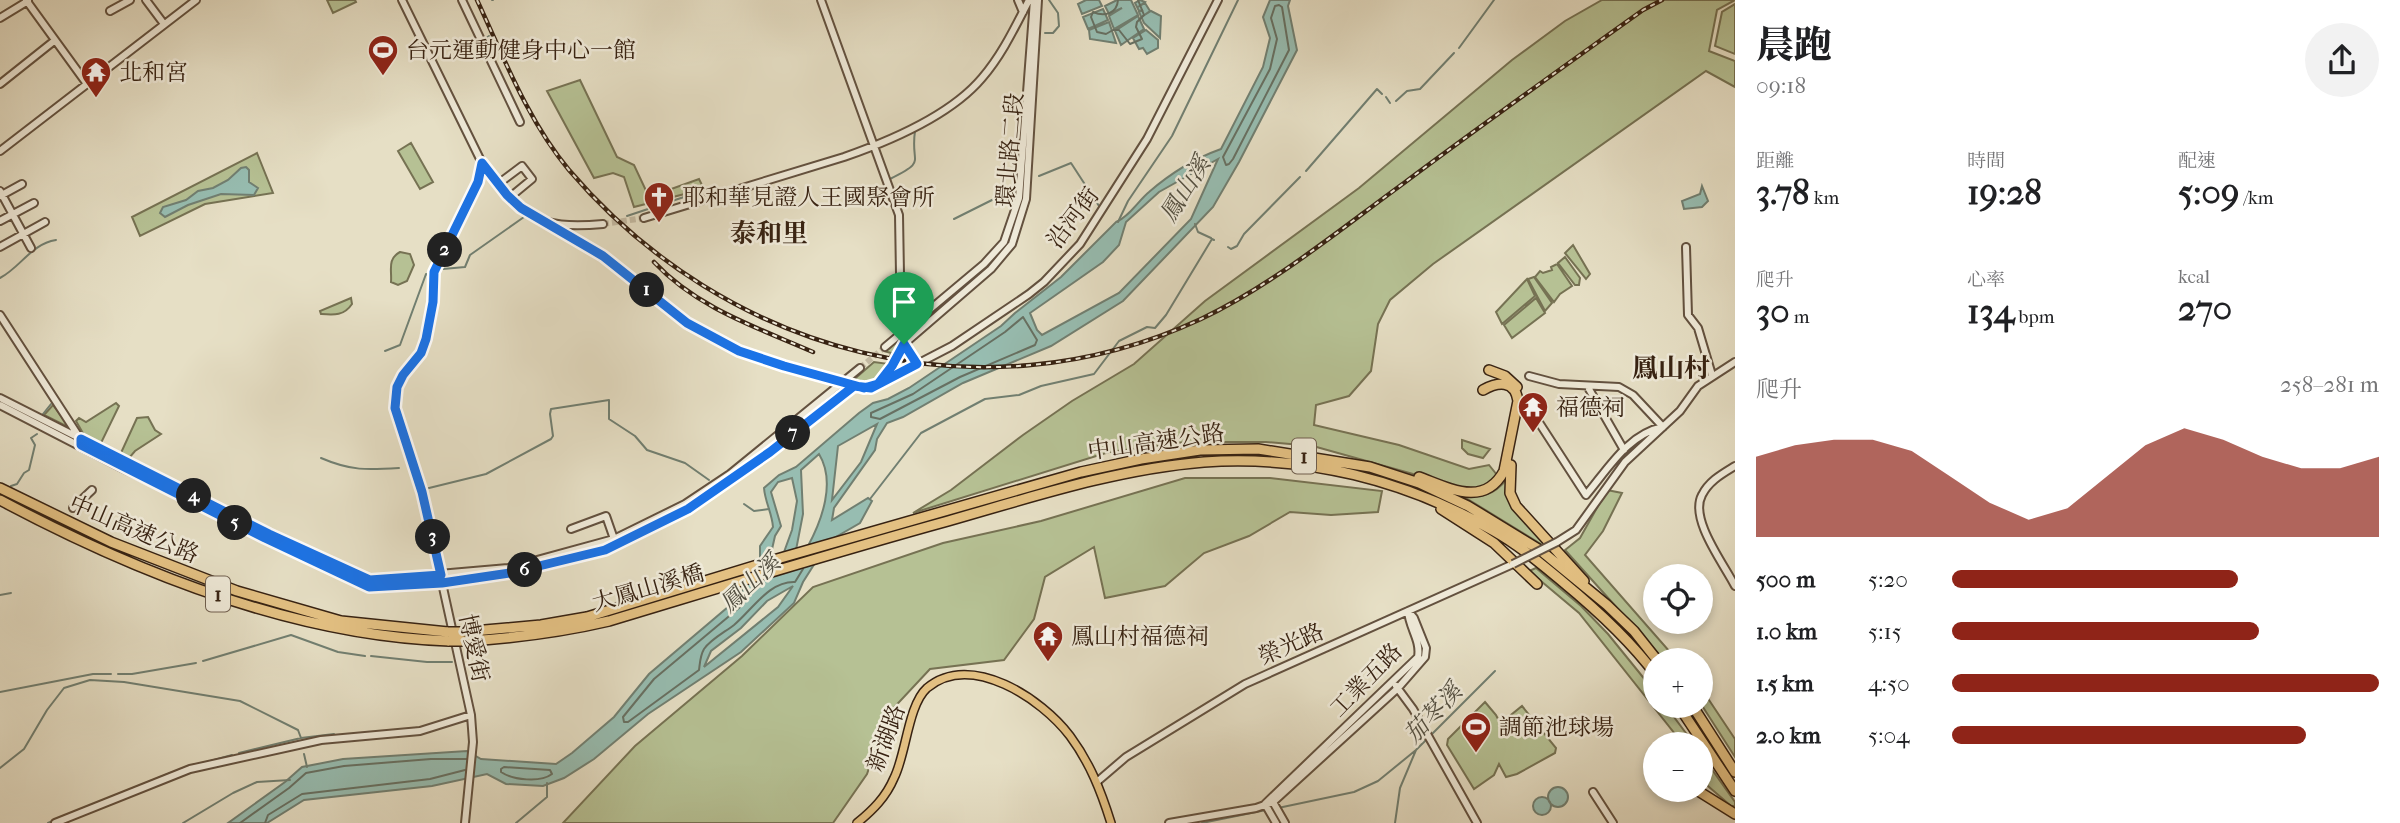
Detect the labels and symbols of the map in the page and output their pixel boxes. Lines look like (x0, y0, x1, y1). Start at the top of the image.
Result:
sports icon: 台元運動健身中心一館 (366, 33, 400, 77)
place label: 台元運動健身中心一館 (406, 37, 636, 64)
temple icon: 北和宮 (79, 55, 113, 99)
place label: 北和宮 (119, 59, 188, 86)
street label: 環北路二段 (992, 92, 1028, 208)
water label: 鳳山溪 (1154, 149, 1218, 227)
church icon: 耶和華見證人王國聚會所 (642, 180, 676, 224)
street label: 沿河街 (1041, 182, 1105, 254)
place label: 耶和華見證人王國聚會所 (682, 184, 935, 211)
district label: 泰和里 (730, 218, 808, 249)
pin: 2 (428, 232, 462, 268)
pin: 1 (630, 272, 664, 308)
pin (874, 272, 934, 344)
district label: 鳳山村 (1632, 353, 1710, 384)
temple icon: 福德祠 (1516, 390, 1550, 434)
place label: 福德祠 (1556, 394, 1625, 421)
pin: 7 (776, 416, 810, 450)
street label: 中山高速公路 (1086, 419, 1226, 465)
road number: 1 (1292, 438, 1316, 474)
pin: 4 (176, 478, 212, 514)
street label: 中山高速公路 (65, 490, 203, 568)
pin: 5 (218, 505, 252, 540)
pin: 3 (416, 520, 450, 554)
water label: 鳳山溪 (714, 546, 788, 618)
pin: 6 (508, 552, 542, 588)
street label: 大鳳山溪橋 (589, 559, 707, 617)
road number: 1 (206, 576, 230, 612)
street label: 博愛街 (454, 611, 494, 685)
street label: 榮光路 (1254, 618, 1328, 670)
temple icon: 鳳山村福德祠 (1031, 619, 1065, 663)
place label: 鳳山村福德祠 (1071, 623, 1209, 650)
street label: 工業五路 (1324, 638, 1408, 722)
water label: 茄苳溪 (1398, 675, 1470, 749)
street label: 新湖路 (862, 701, 910, 775)
sports icon: 調節池球場 (1459, 710, 1493, 754)
place label: 調節池球場 (1499, 714, 1614, 741)

